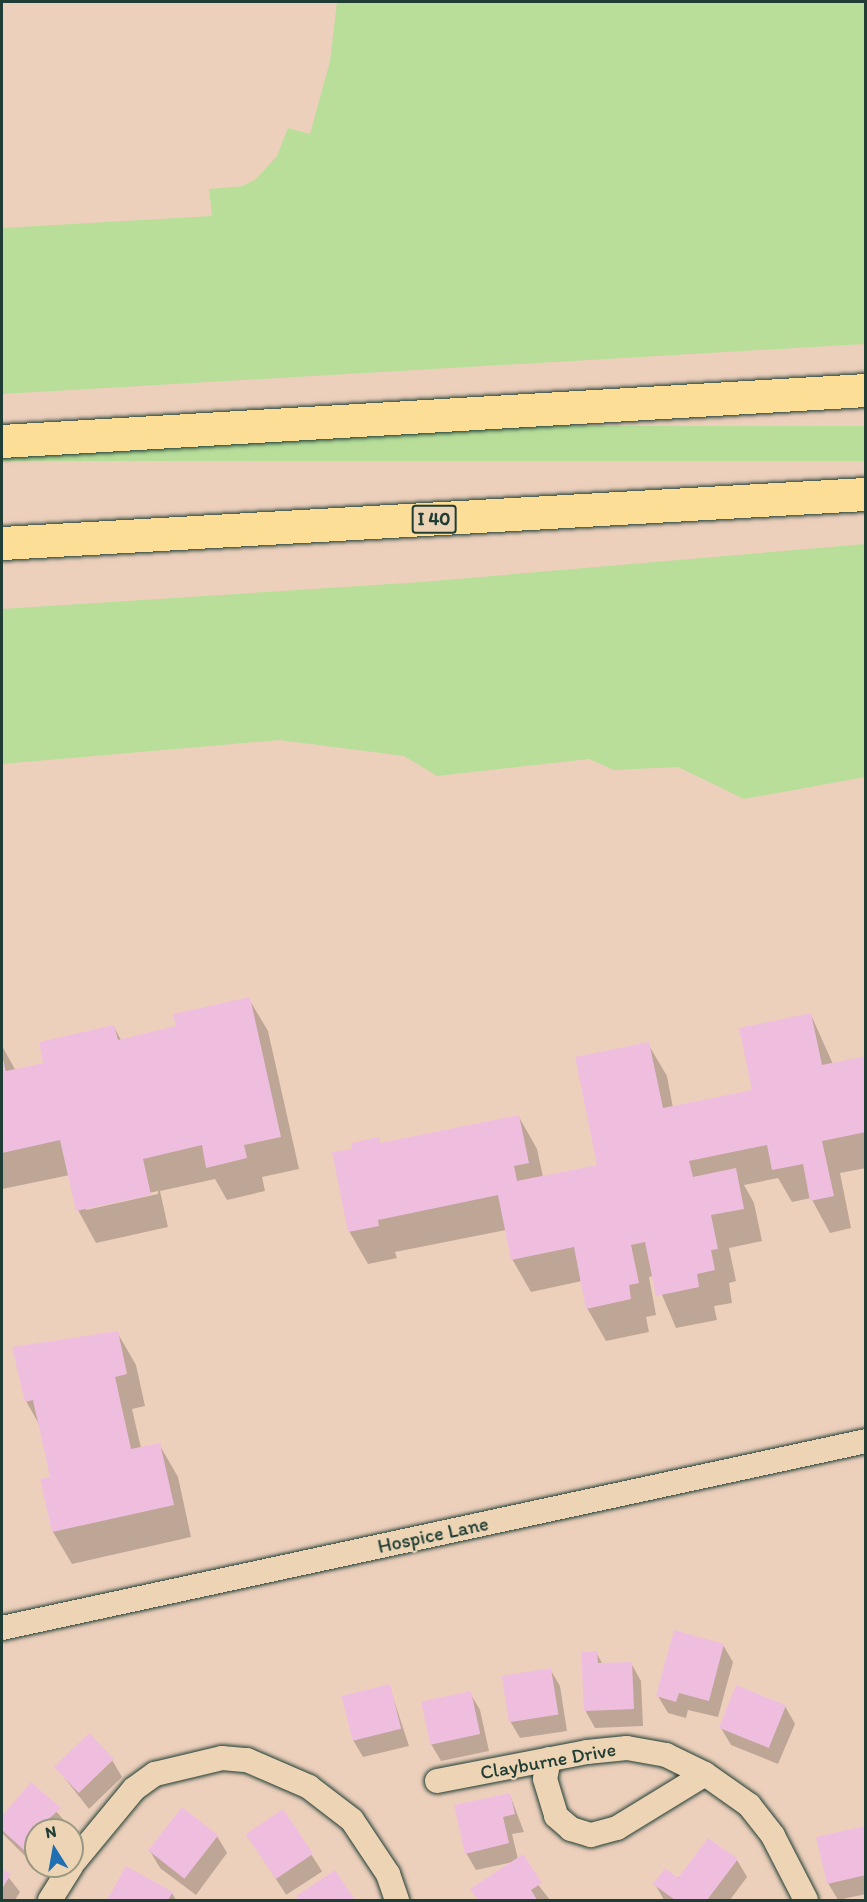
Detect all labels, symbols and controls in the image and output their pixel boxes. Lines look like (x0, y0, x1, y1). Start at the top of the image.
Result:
road number: I 40 (412, 504, 456, 534)
street label: Hospice Lane (375, 1512, 491, 1558)
street label: Clayburne Drive (478, 1737, 618, 1785)
north arrow (24, 1818, 84, 1878)
text: N (44, 1821, 58, 1842)

